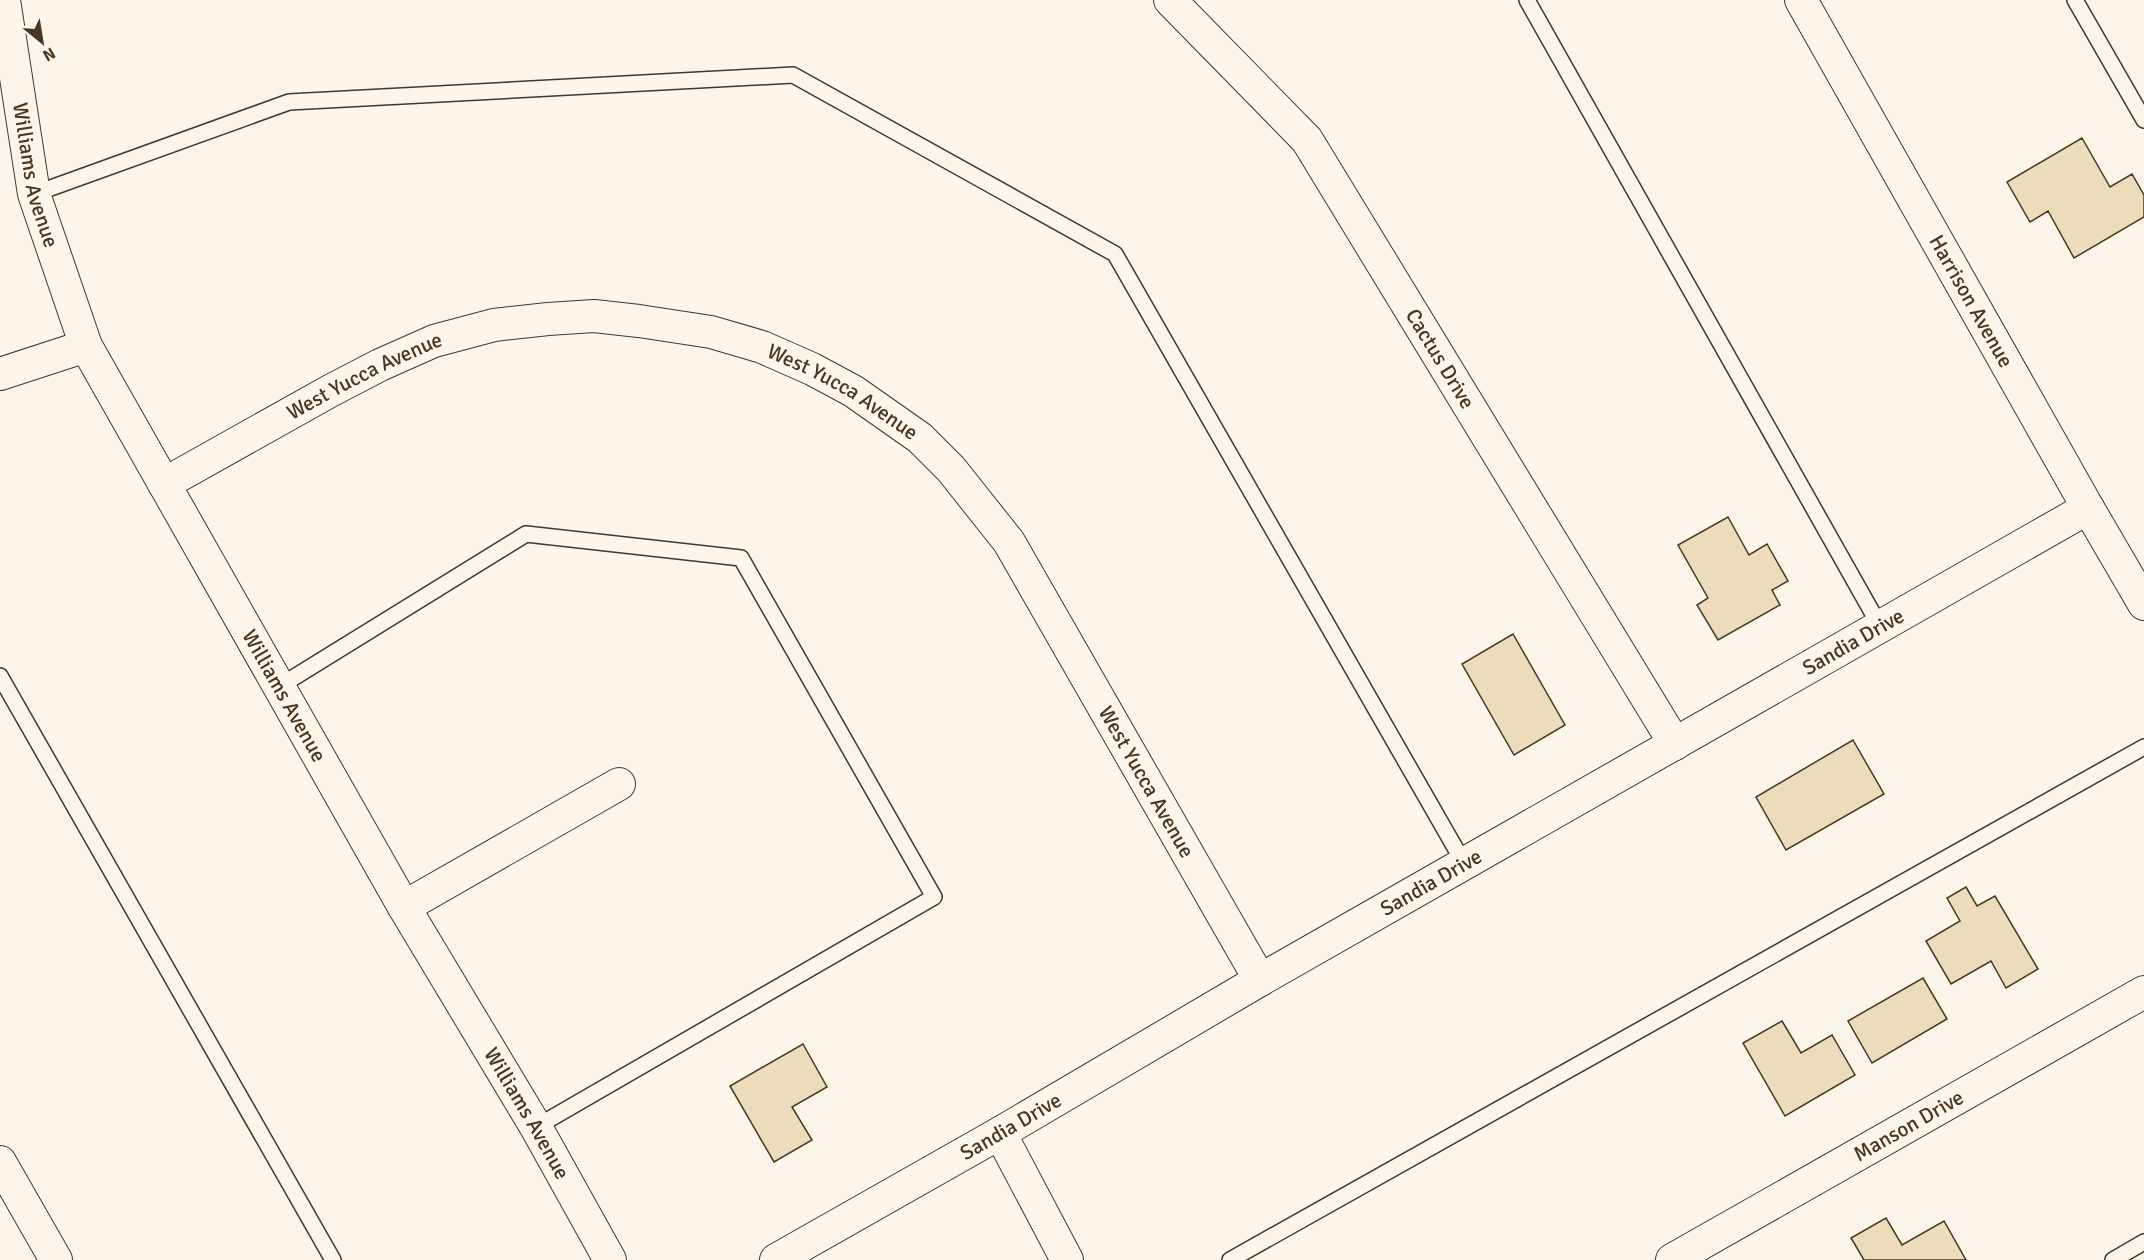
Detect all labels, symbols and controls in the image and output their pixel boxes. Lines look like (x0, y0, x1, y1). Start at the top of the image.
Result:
north arrow (12, 12, 72, 72)
text: N (39, 43, 59, 66)
street label: Williams Avenue (7, 101, 64, 251)
street label: Harrison Avenue (1923, 230, 2019, 372)
street label: Cactus Drive (1400, 304, 1481, 414)
street label: West Yucca Avenue (282, 326, 445, 426)
street label: West Yucca Avenue (763, 338, 923, 446)
street label: Sandia Drive (1798, 603, 1909, 681)
street label: Williams Avenue (236, 625, 332, 767)
street label: West Yucca Avenue (1093, 701, 1200, 862)
street label: Sandia Drive (1376, 843, 1486, 922)
street label: Williams Avenue (478, 1043, 575, 1184)
street label: Manson Drive (1849, 1084, 1968, 1167)
street label: Sandia Drive (955, 1087, 1066, 1166)

